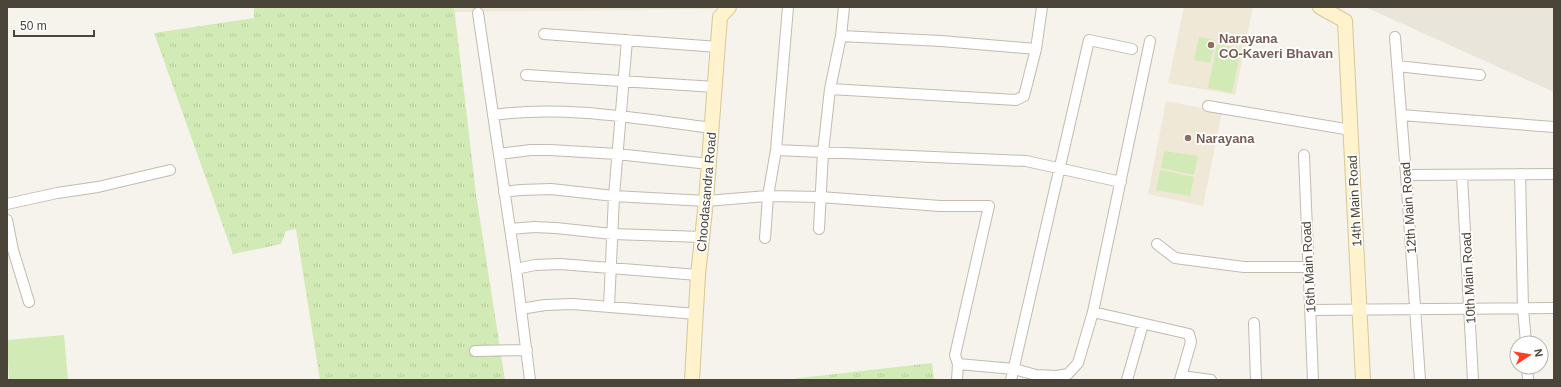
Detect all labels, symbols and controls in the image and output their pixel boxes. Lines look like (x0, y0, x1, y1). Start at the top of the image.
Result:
scale bar (14, 12, 94, 38)
text: 50 m (20, 19, 47, 33)
place label: Narayana CO-Kaveri Bhavan (1219, 31, 1333, 61)
marker: Narayana CO-Kaveri Bhavan (1206, 40, 1216, 50)
place label: Narayana (1196, 131, 1255, 146)
street label: Choodasandra Road (694, 132, 719, 252)
marker: Narayana (1183, 133, 1193, 143)
street label: 14th Main Road (1345, 155, 1364, 247)
street label: 12th Main Road (1398, 162, 1419, 254)
street label: 16th Main Road (1299, 221, 1318, 313)
street label: 10th Main Road (1459, 232, 1478, 324)
north arrow (1509, 335, 1549, 375)
text: N (1532, 348, 1545, 358)

